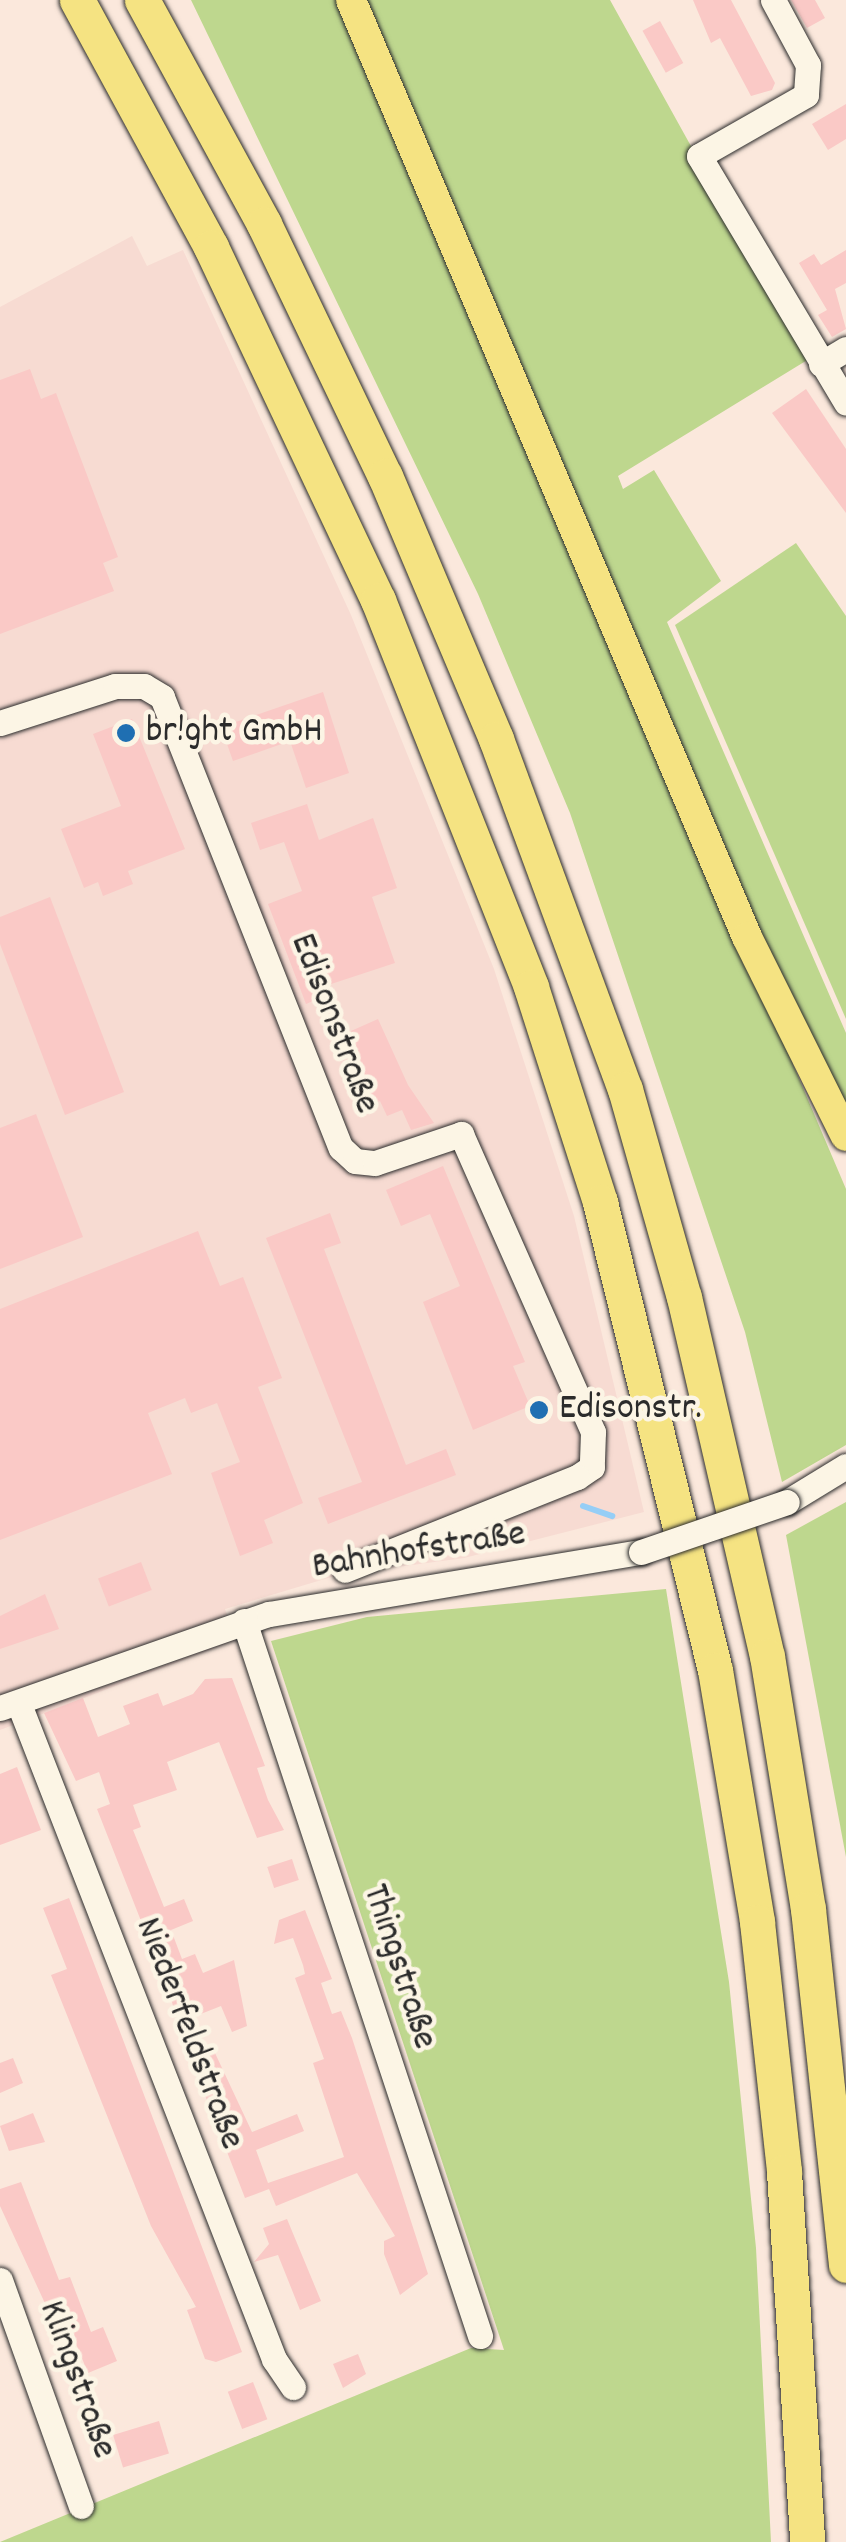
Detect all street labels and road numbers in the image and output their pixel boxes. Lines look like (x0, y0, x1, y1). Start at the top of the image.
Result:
street label: Edisonstraße (278, 928, 388, 1120)
street label: Bahnhofstraße (309, 1513, 529, 1591)
street label: Thingstraße (350, 1879, 446, 2055)
street label: Niederfeldstraße (123, 1912, 253, 2156)
street label: Klingstraße (26, 2295, 126, 2465)

